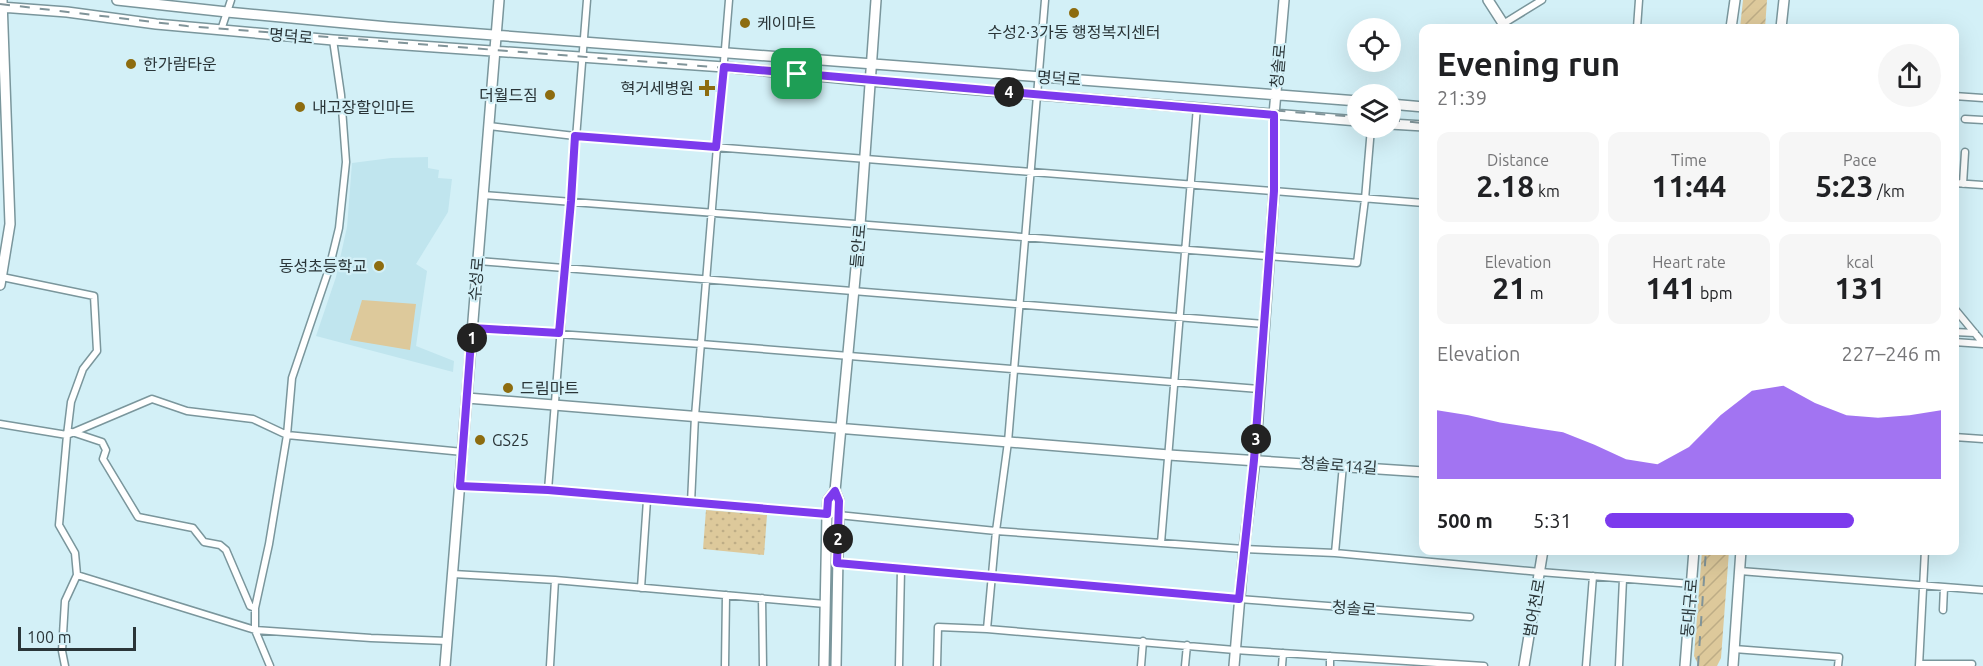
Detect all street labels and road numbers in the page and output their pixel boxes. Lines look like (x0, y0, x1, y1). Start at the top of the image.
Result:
street label: 명덕로 (268, 25, 314, 47)
street label: 청솔로 (1267, 43, 1289, 89)
street label: 명덕로 (1036, 67, 1082, 89)
street label: 들안로 (847, 223, 869, 269)
street label: 수성로 (465, 256, 487, 302)
street label: 청솔로14길 (1300, 453, 1378, 477)
street label: 범어천로 (1520, 577, 1548, 639)
street label: 동대구로 (1677, 578, 1701, 638)
street label: 청솔로 (1331, 597, 1377, 619)

